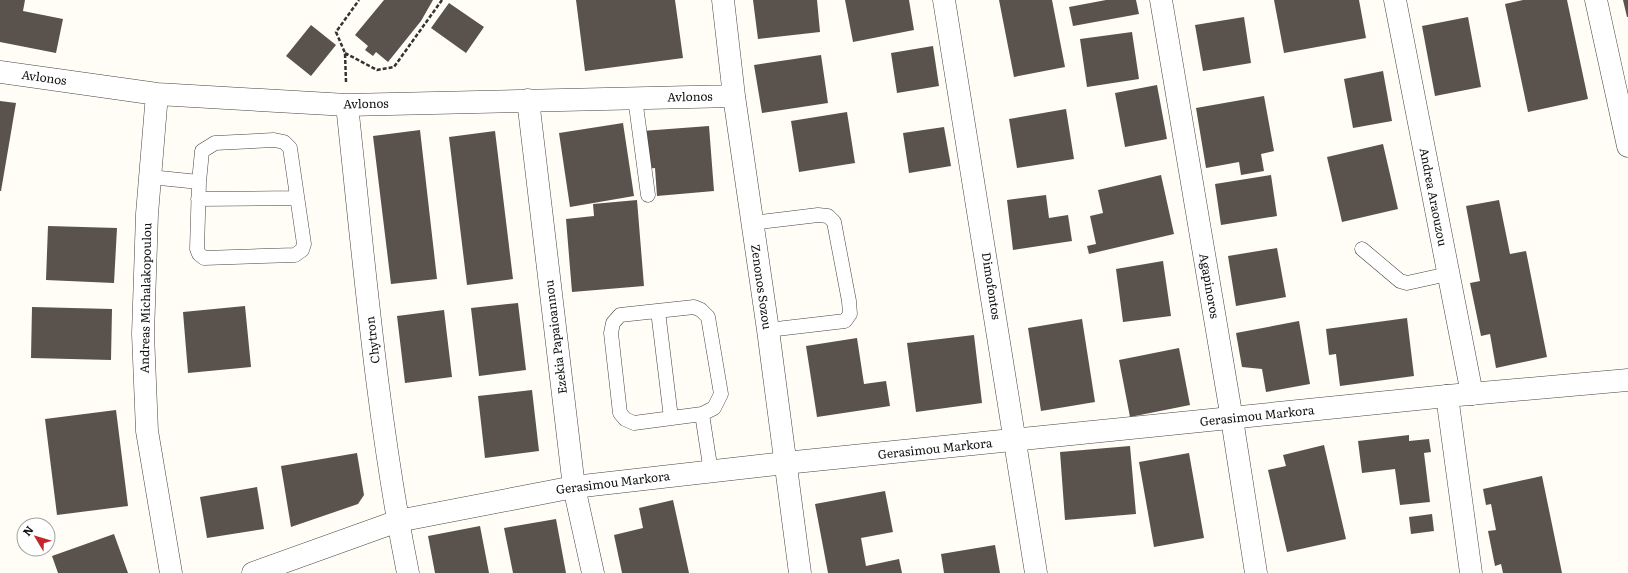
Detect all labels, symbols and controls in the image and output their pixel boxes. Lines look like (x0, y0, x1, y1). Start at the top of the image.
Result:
street label: Avlonos (20, 65, 68, 89)
street label: Avlonos (667, 87, 713, 105)
street label: Avlonos (343, 94, 389, 112)
street label: Andrea Araouzou (1416, 146, 1452, 248)
street label: Andreas Michalakopoulou (135, 222, 155, 374)
street label: Zenonos Sozou (747, 243, 777, 331)
street label: Dimofontos (978, 251, 1006, 321)
street label: Agapinoros (1195, 252, 1225, 320)
street label: Ezekia Papaioannou (539, 279, 571, 395)
street label: Chytron (360, 315, 384, 365)
street label: Gerasimou Markora (1199, 400, 1316, 430)
street label: Gerasimou Markora (877, 433, 994, 463)
street label: Gerasimou Markora (555, 466, 672, 498)
north arrow (16, 517, 56, 557)
text: N (18, 522, 36, 539)

